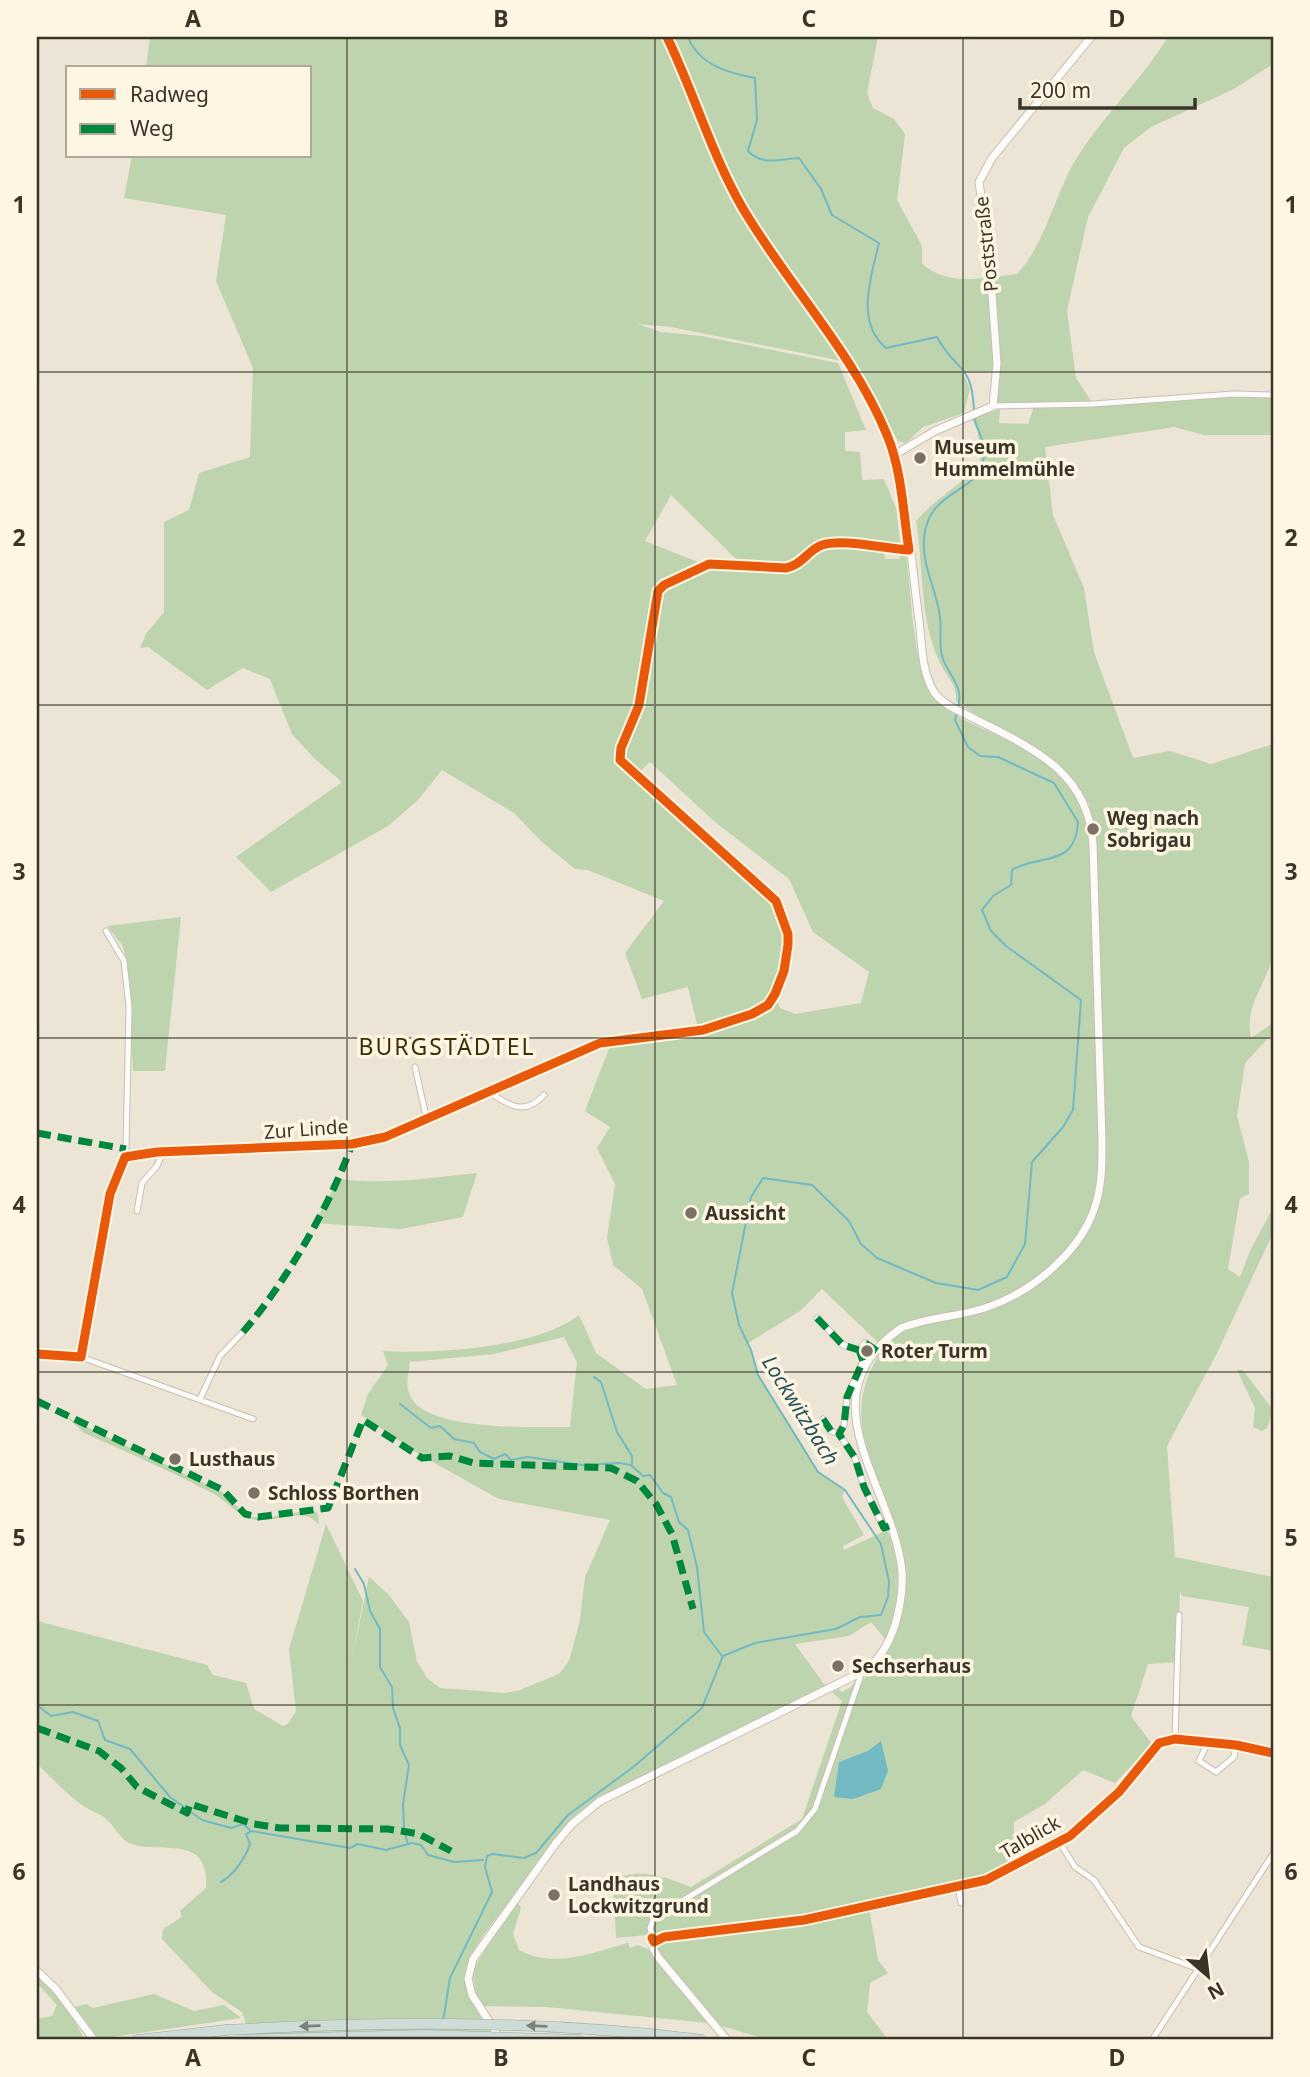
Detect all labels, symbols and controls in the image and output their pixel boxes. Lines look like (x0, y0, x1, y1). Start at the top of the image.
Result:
text: A (185, 2, 201, 34)
text: B (493, 2, 509, 34)
text: C (802, 2, 817, 34)
text: D (1109, 2, 1125, 34)
legend (66, 66, 312, 158)
scale bar (1020, 66, 1194, 110)
text: 200 m (1030, 76, 1091, 104)
text: Radweg (130, 80, 209, 108)
text: Weg (130, 114, 174, 142)
text: 1 (12, 188, 26, 220)
text: 1 (1284, 188, 1298, 220)
street label: Poststraße (968, 195, 1004, 293)
place label: Museum Hummelmühle (934, 434, 1075, 482)
marker: Museum Hummelmühle (912, 450, 928, 466)
text: 2 (12, 521, 26, 553)
text: 2 (1284, 521, 1298, 553)
place label: Weg nach Sobrigau (1107, 805, 1199, 853)
marker: Weg nach Sobrigau (1085, 821, 1101, 837)
text: 3 (12, 855, 26, 887)
text: 3 (1284, 855, 1298, 887)
district label: BURGSTÄDTEL (358, 1030, 536, 1062)
street label: Zur Linde (263, 1113, 349, 1145)
text: 4 (12, 1188, 26, 1220)
text: 4 (1284, 1188, 1298, 1220)
place label: Aussicht (705, 1200, 786, 1226)
marker: Aussicht (683, 1205, 699, 1221)
place label: Roter Turm (881, 1338, 988, 1364)
marker: Roter Turm (859, 1343, 875, 1359)
water label: Lockwitzbach (756, 1350, 846, 1470)
place label: Lusthaus (189, 1446, 275, 1472)
marker: Lusthaus (167, 1451, 183, 1467)
place label: Schloss Borthen (268, 1480, 419, 1506)
marker: Schloss Borthen (246, 1485, 262, 1501)
text: 5 (12, 1521, 26, 1553)
text: 5 (1284, 1521, 1298, 1553)
place label: Sechserhaus (852, 1653, 971, 1679)
marker: Sechserhaus (830, 1658, 846, 1674)
street label: Talblick (995, 1809, 1065, 1865)
text: 6 (12, 1855, 26, 1887)
text: 6 (1284, 1855, 1298, 1887)
place label: Landhaus Lockwitzgrund (568, 1871, 709, 1919)
marker: Landhaus Lockwitzgrund (546, 1887, 562, 1903)
north arrow (1174, 1940, 1244, 2010)
text: N (1203, 1976, 1229, 2006)
one-way arrow (298, 2020, 320, 2031)
one-way arrow (526, 2021, 548, 2032)
text: A (185, 2041, 201, 2073)
text: B (493, 2041, 509, 2073)
text: C (802, 2041, 817, 2073)
text: D (1109, 2041, 1125, 2073)

